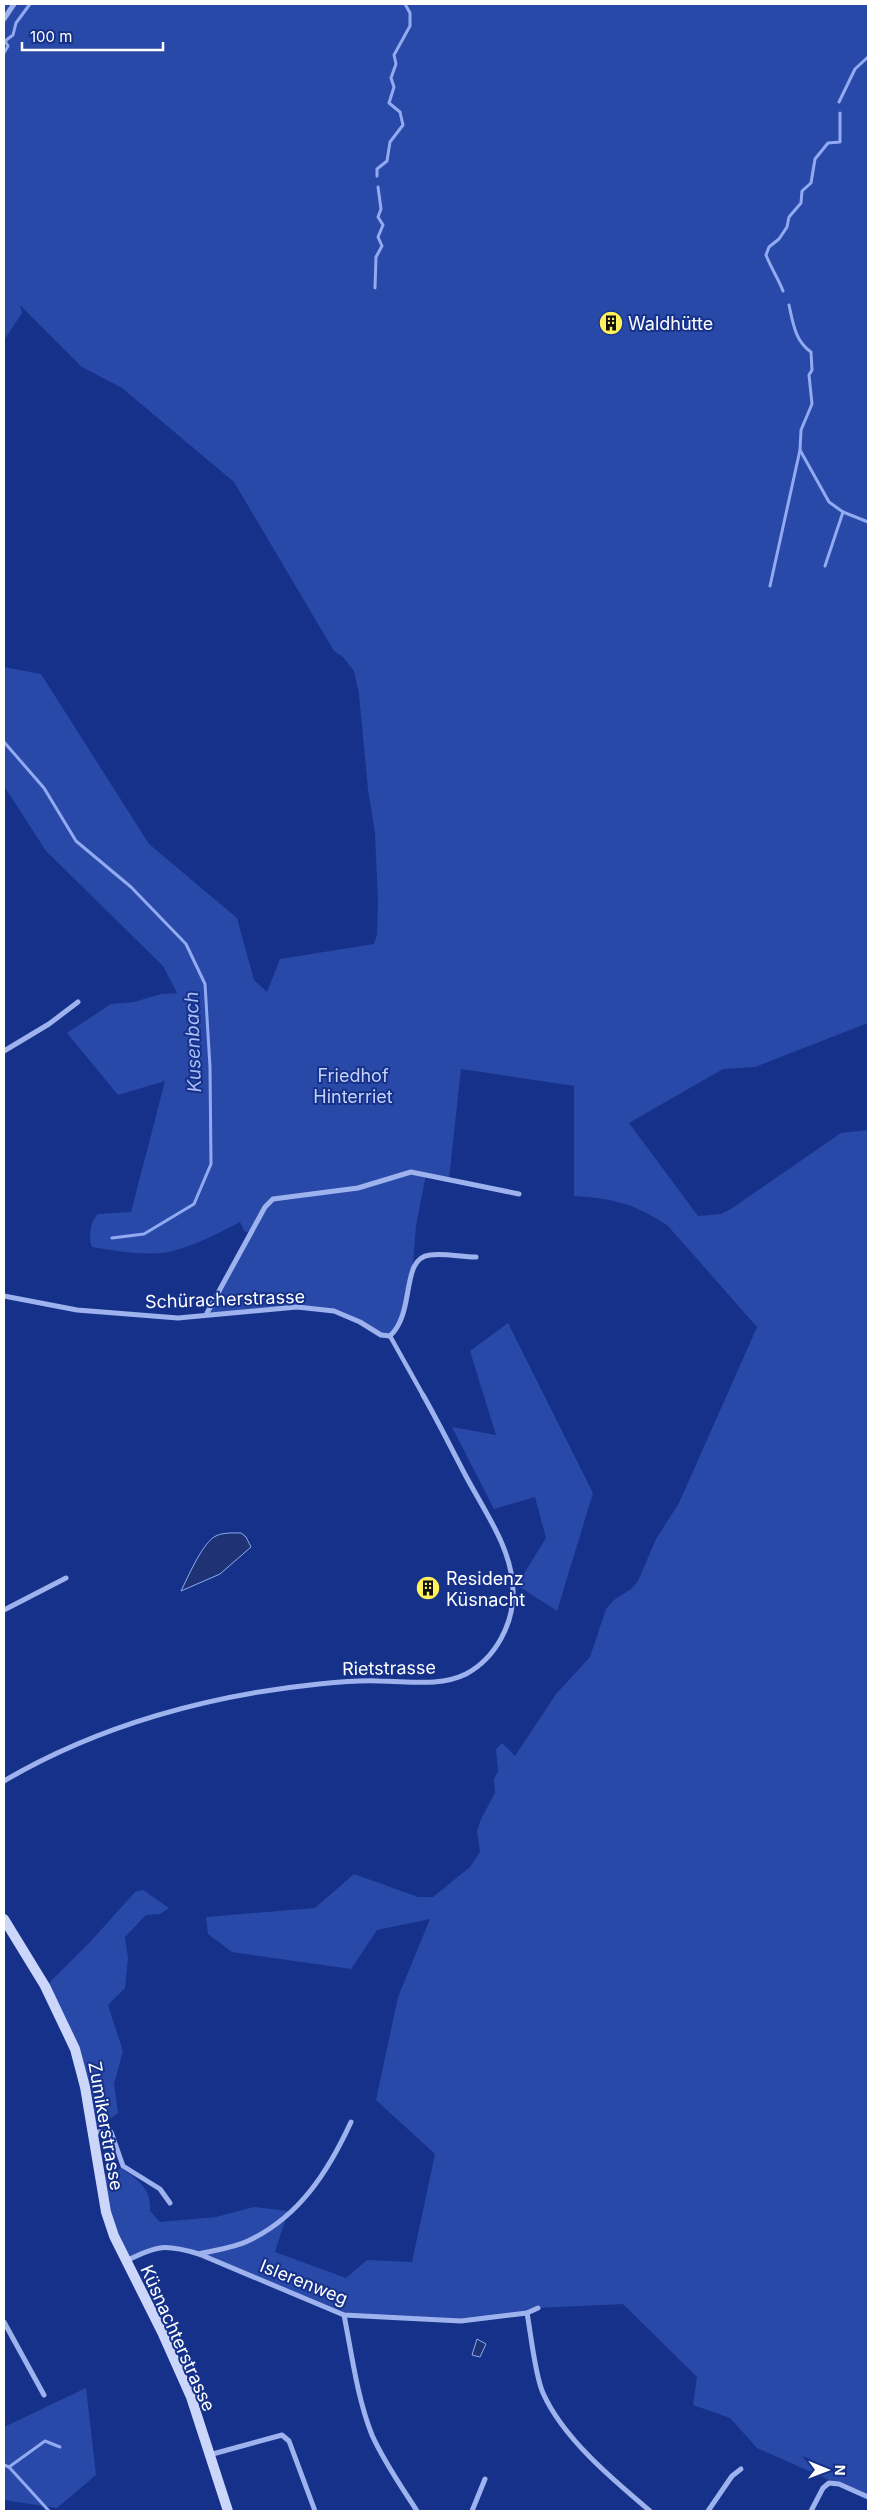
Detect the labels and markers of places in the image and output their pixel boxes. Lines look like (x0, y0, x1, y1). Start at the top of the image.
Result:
building icon: Waldhütte (598, 310, 624, 336)
place label: Waldhütte (628, 313, 713, 334)
place label: Residenz Küsnacht (446, 1568, 525, 1610)
building icon: Residenz Küsnacht (415, 1575, 441, 1601)

